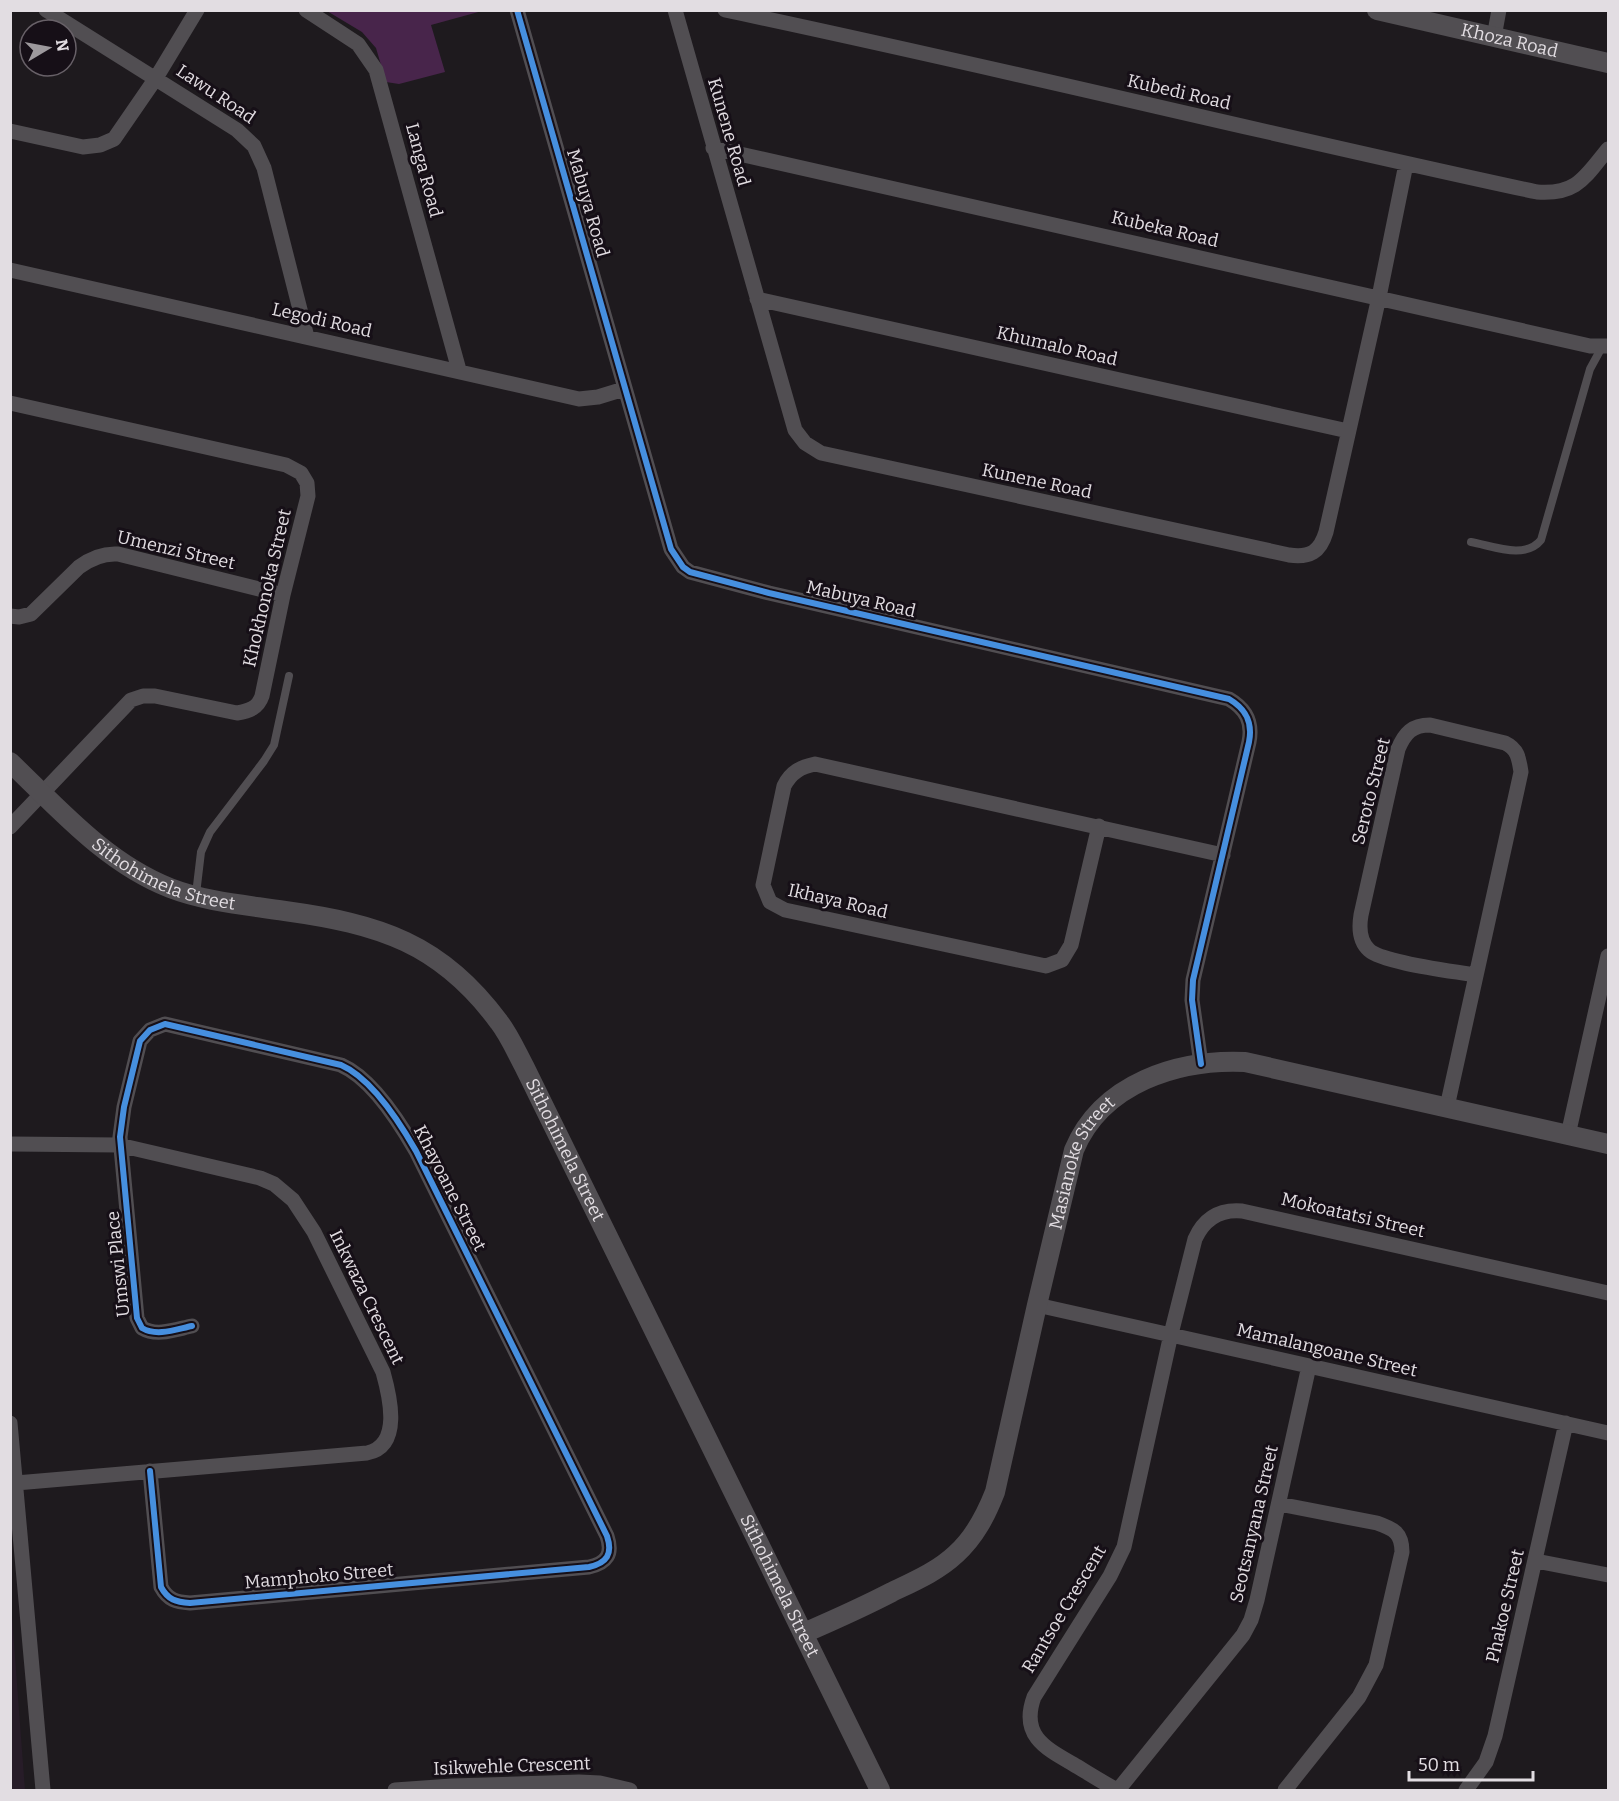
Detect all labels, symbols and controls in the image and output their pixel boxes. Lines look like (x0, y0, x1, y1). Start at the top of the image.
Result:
north arrow (18, 18, 78, 78)
street label: Khoza Road (1459, 19, 1560, 62)
text: N (52, 38, 73, 53)
street label: Lawu Road (172, 60, 260, 129)
street label: Kubedi Road (1125, 69, 1233, 115)
street label: Kunene Road (703, 75, 755, 189)
street label: Langa Road (401, 121, 447, 220)
street label: Mabuya Road (562, 146, 614, 260)
street label: Kubeka Road (1109, 206, 1221, 252)
street label: Legodi Road (270, 298, 374, 342)
street label: Khumalo Road (994, 321, 1120, 371)
street label: Kunene Road (980, 459, 1094, 503)
street label: Khokhonoka Street (238, 506, 296, 669)
street label: Umenzi Street (115, 526, 238, 574)
street label: Mabuya Road (804, 576, 918, 622)
street label: Seroto Street (1347, 735, 1395, 847)
street label: Sithohimela Street (87, 833, 237, 915)
street label: Ikhaya Road (786, 879, 890, 923)
street label: Sithohimela Street (521, 1075, 610, 1225)
street label: Masianoke Street (1044, 1091, 1119, 1232)
street label: Khayoane Street (409, 1121, 491, 1255)
street label: Mokoatatsi Street (1279, 1188, 1427, 1242)
street label: Umswi Place (102, 1210, 134, 1318)
street label: Inkwaza Crescent (325, 1226, 409, 1369)
street label: Mamalangoane Street (1235, 1319, 1420, 1382)
street label: Seotsanyana Street (1225, 1443, 1283, 1605)
street label: Sithohimela Street (735, 1511, 824, 1661)
street label: Rantsoe Crescent (1017, 1541, 1111, 1677)
street label: Phakoe Street (1481, 1547, 1529, 1665)
street label: Mamphoko Street (244, 1558, 395, 1593)
scale bar (1409, 1744, 1534, 1782)
street label: Isikwehle Crescent (433, 1752, 592, 1780)
text: 50 m (1418, 1754, 1460, 1776)

